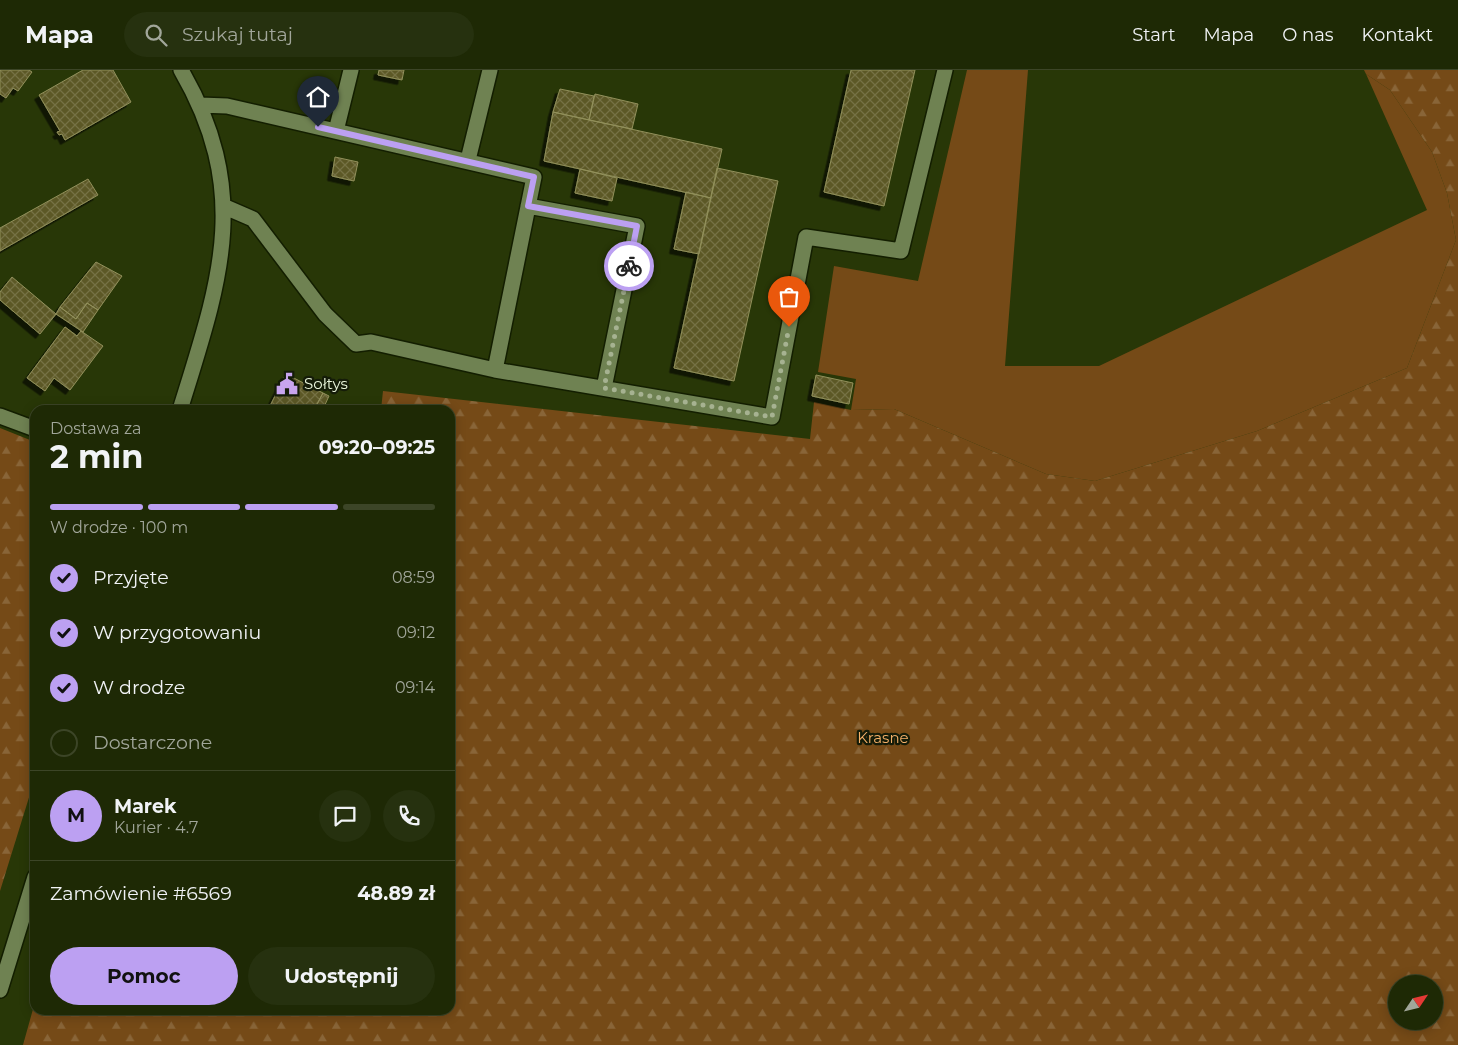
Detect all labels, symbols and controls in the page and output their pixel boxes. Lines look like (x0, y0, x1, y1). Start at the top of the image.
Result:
search box (124, 12, 474, 57)
text: Mapa (25, 20, 94, 49)
icon: search (142, 21, 170, 49)
text: Szukaj tutaj (182, 23, 293, 46)
text: Start (1132, 24, 1176, 46)
text: Mapa (1204, 24, 1254, 46)
text: O nas (1282, 24, 1334, 46)
text: Kontakt (1362, 24, 1433, 46)
pin (297, 76, 339, 127)
icon: home (304, 83, 332, 111)
courier (604, 241, 654, 291)
icon: bike (615, 252, 643, 280)
pin (768, 276, 810, 327)
icon: bag (775, 283, 803, 311)
public building icon: Sołtys (274, 371, 300, 397)
place label: Sołtys (304, 374, 348, 393)
text: Dostawa za (50, 419, 142, 438)
text: 09:20–09:25 (319, 436, 435, 459)
text: 2 min (50, 437, 143, 476)
text: W drodze · 100 m (50, 518, 188, 537)
icon: check (50, 564, 78, 592)
text: Przyjęte (93, 566, 169, 589)
text: 08:59 (392, 568, 435, 587)
icon: check (50, 619, 78, 647)
text: W przygotowaniu (93, 621, 261, 644)
text: 09:12 (396, 623, 435, 642)
icon: check (50, 674, 78, 702)
text: W drodze (93, 676, 185, 699)
text: 09:14 (395, 678, 435, 697)
park label: Krasne (857, 728, 909, 747)
text: Dostarczone (93, 731, 212, 754)
button: chat (319, 790, 371, 842)
button: phone (383, 790, 435, 842)
text: Marek (114, 795, 176, 818)
text: M (67, 804, 85, 827)
text: Kurier · 4.7 (114, 818, 198, 837)
text: Zamówienie #6569 (50, 882, 232, 905)
text: 48.89 zł (357, 882, 435, 905)
button: Pomoc (50, 947, 238, 1005)
button: Udostępnij (248, 947, 435, 1005)
north arrow (1388, 975, 1442, 1030)
map controls (1388, 975, 1443, 1030)

